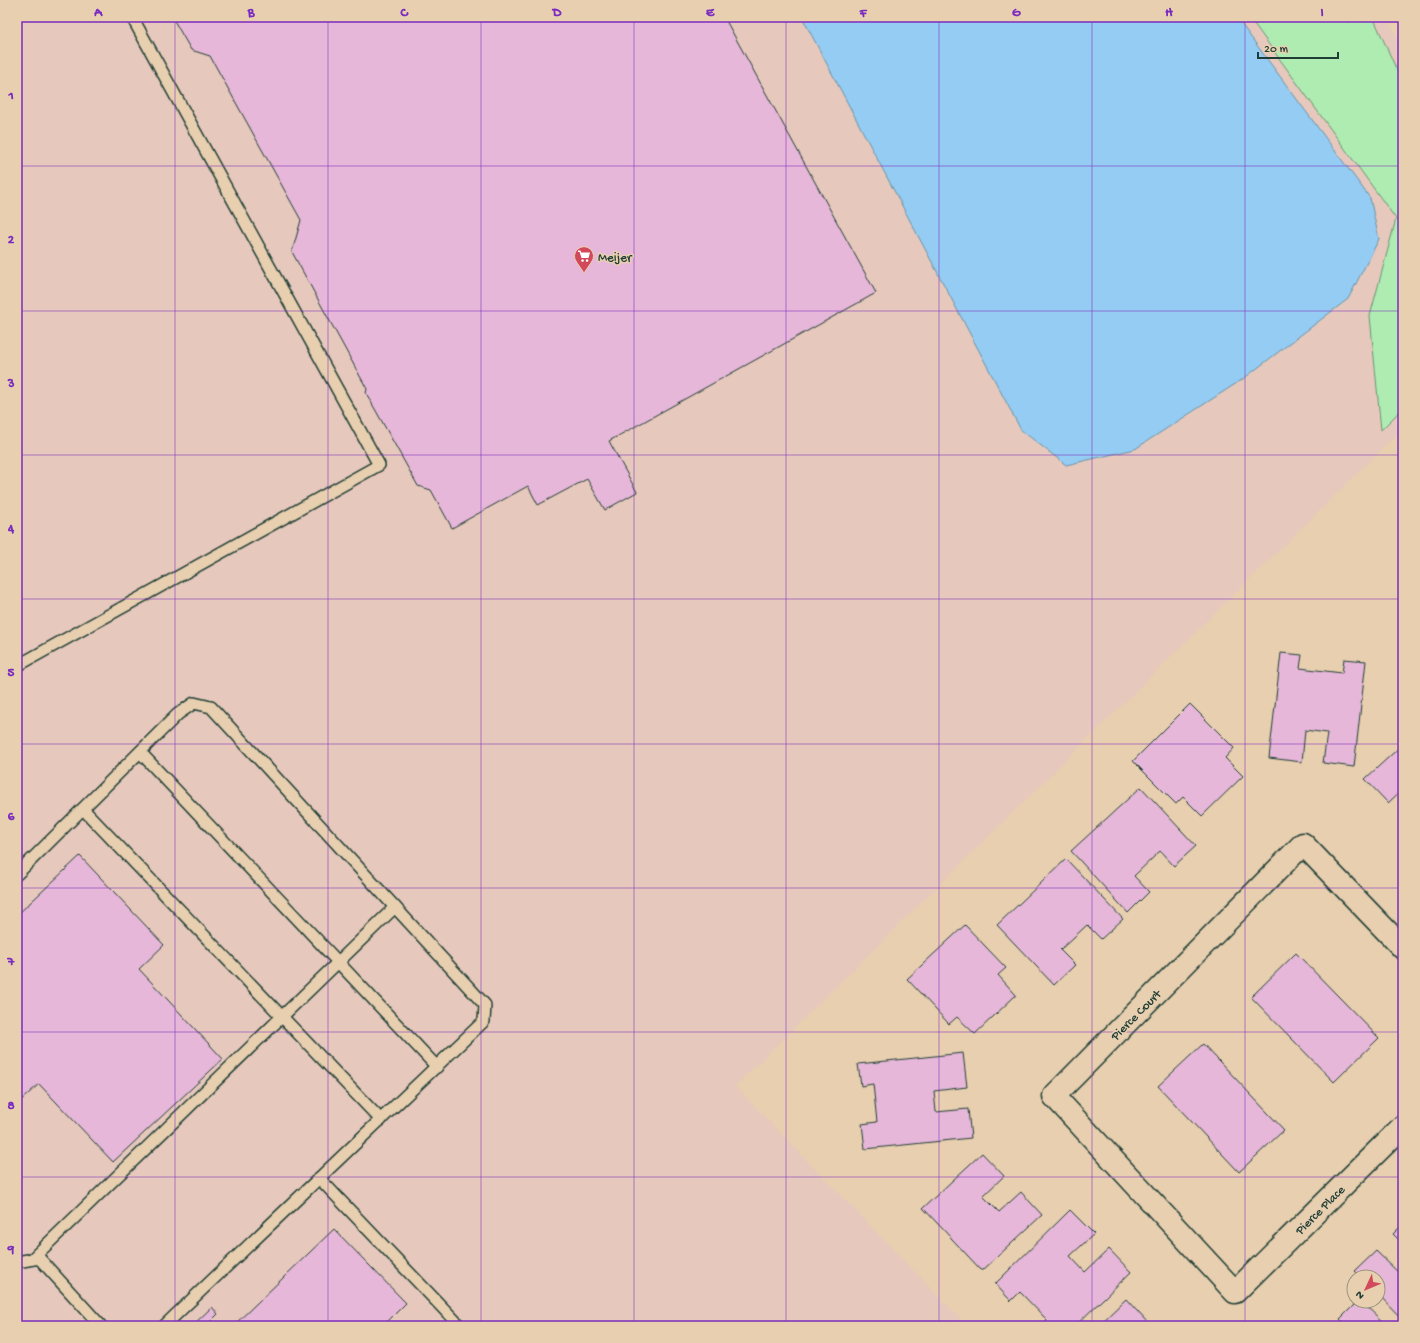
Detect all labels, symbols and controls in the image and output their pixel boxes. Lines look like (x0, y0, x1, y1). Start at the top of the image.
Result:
text: A (93, 6, 103, 21)
text: B (247, 6, 256, 21)
text: C (399, 6, 409, 21)
text: D (552, 6, 562, 21)
text: E (706, 6, 715, 21)
text: F (859, 6, 868, 21)
text: G (1012, 6, 1021, 21)
text: H (1165, 6, 1173, 21)
text: I (1320, 6, 1324, 21)
scale bar (1258, 34, 1338, 60)
text: 20 m (1264, 43, 1289, 57)
text: 1 (7, 89, 14, 104)
text: 2 (8, 233, 15, 248)
supermarket icon: Meijer (573, 245, 595, 273)
place label: Meijer (598, 251, 633, 266)
text: 3 (7, 377, 15, 392)
text: 4 (7, 522, 15, 537)
text: 5 (8, 666, 15, 681)
text: 6 (8, 810, 15, 825)
text: 7 (7, 955, 16, 970)
street label: Pierce Court (1108, 986, 1166, 1045)
text: 8 (7, 1099, 15, 1114)
street label: Pierce Place (1292, 1183, 1349, 1239)
text: 9 (7, 1243, 15, 1258)
north arrow (1346, 1269, 1386, 1309)
text: N (1353, 1288, 1367, 1301)

